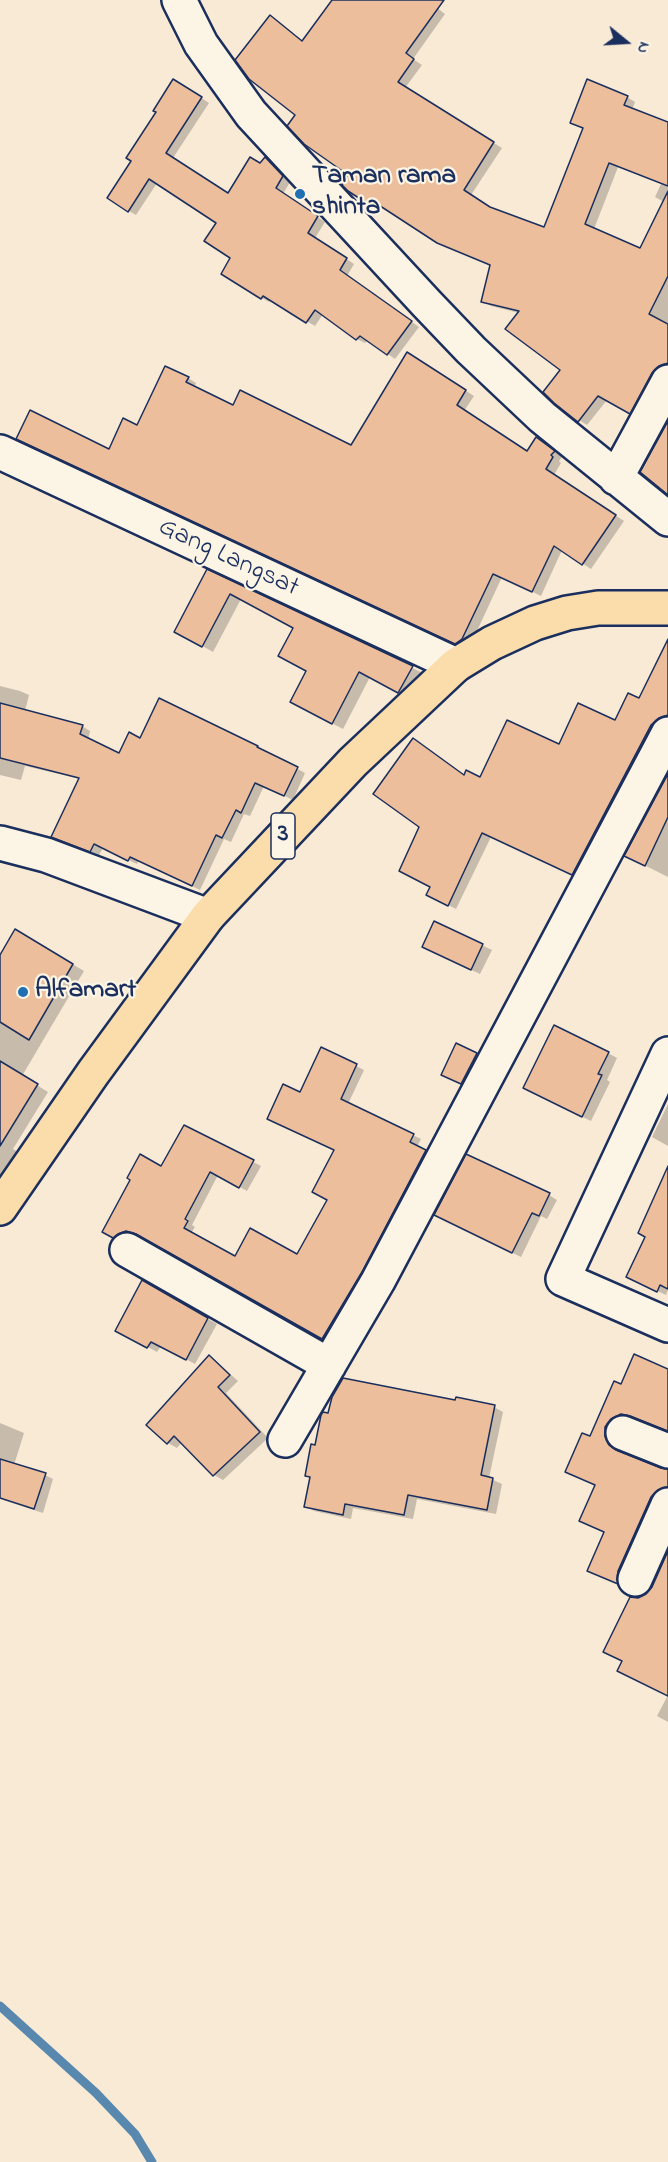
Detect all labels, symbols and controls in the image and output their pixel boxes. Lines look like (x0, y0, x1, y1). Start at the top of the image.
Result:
north arrow (596, 12, 656, 72)
text: N (630, 39, 656, 56)
place label: Taman rama shinta (312, 162, 456, 225)
marker: Taman rama shinta (293, 187, 307, 201)
street label: Gang Langsat (153, 512, 303, 606)
road number: 3 (271, 813, 295, 859)
place label: Alfamart (35, 976, 136, 1008)
marker: Alfamart (16, 985, 30, 999)

